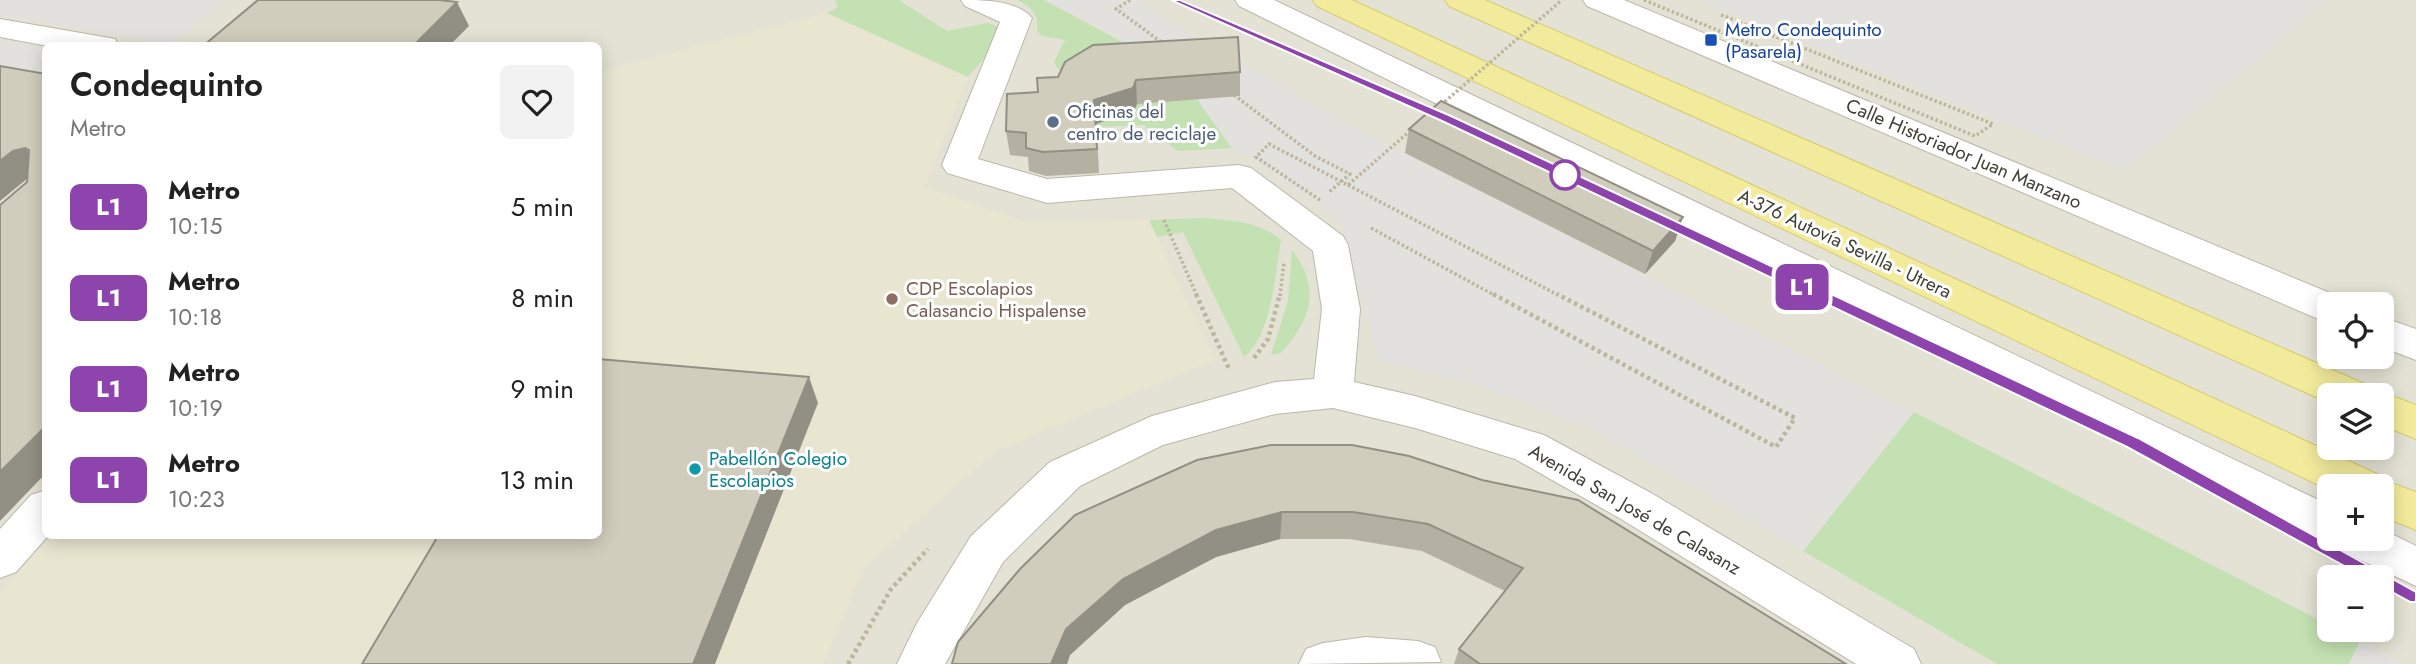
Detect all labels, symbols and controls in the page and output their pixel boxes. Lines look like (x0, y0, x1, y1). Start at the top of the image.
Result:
place label: Metro Condequinto (Pasarela) (1725, 16, 1882, 65)
marker: Metro Condequinto (Pasarela) (1703, 32, 1719, 48)
text: Condequinto (70, 61, 263, 108)
button: heart (500, 65, 574, 139)
street label: Calle Historiador Juan Manzano (1842, 91, 2086, 215)
place label: Oficinas del centro de reciclaje (1067, 98, 1216, 147)
text: Metro (70, 111, 126, 145)
marker: Oficinas del centro de reciclaje (1045, 114, 1061, 130)
unlabelled marker (1550, 160, 1580, 190)
text: Metro (168, 171, 240, 209)
street label: A-376 Autovía Sevilla - Utrera (1734, 182, 1956, 305)
text: 5 min (511, 188, 574, 226)
text: L1 (96, 189, 121, 224)
text: 10:15 (168, 209, 222, 243)
text: Metro (168, 262, 240, 300)
line badge: L1 (1770, 264, 1834, 310)
text: L1 (1790, 269, 1814, 304)
place label: CDP Escolapios Calasancio Hispalense (906, 275, 1086, 324)
text: 8 min (511, 279, 574, 317)
text: L1 (96, 280, 121, 315)
marker: CDP Escolapios Calasancio Hispalense (884, 291, 900, 307)
map controls (2317, 292, 2394, 642)
button: locate (2317, 292, 2394, 369)
text: 10:18 (168, 300, 222, 334)
text: Metro (168, 353, 240, 391)
text: 9 min (511, 370, 574, 408)
text: L1 (96, 371, 121, 406)
button: layers (2317, 383, 2394, 460)
text: 10:19 (168, 391, 223, 425)
street label: Avenida San José de Calasanz (1524, 438, 1746, 581)
text: Metro (168, 444, 240, 482)
place label: Pabellón Colegio Escolapios (709, 445, 847, 494)
text: 13 min (500, 461, 574, 499)
marker: Pabellón Colegio Escolapios (687, 461, 703, 477)
text: L1 (96, 462, 121, 497)
button: + (2317, 474, 2394, 551)
text: 10:23 (168, 482, 225, 516)
button: − (2317, 565, 2394, 642)

